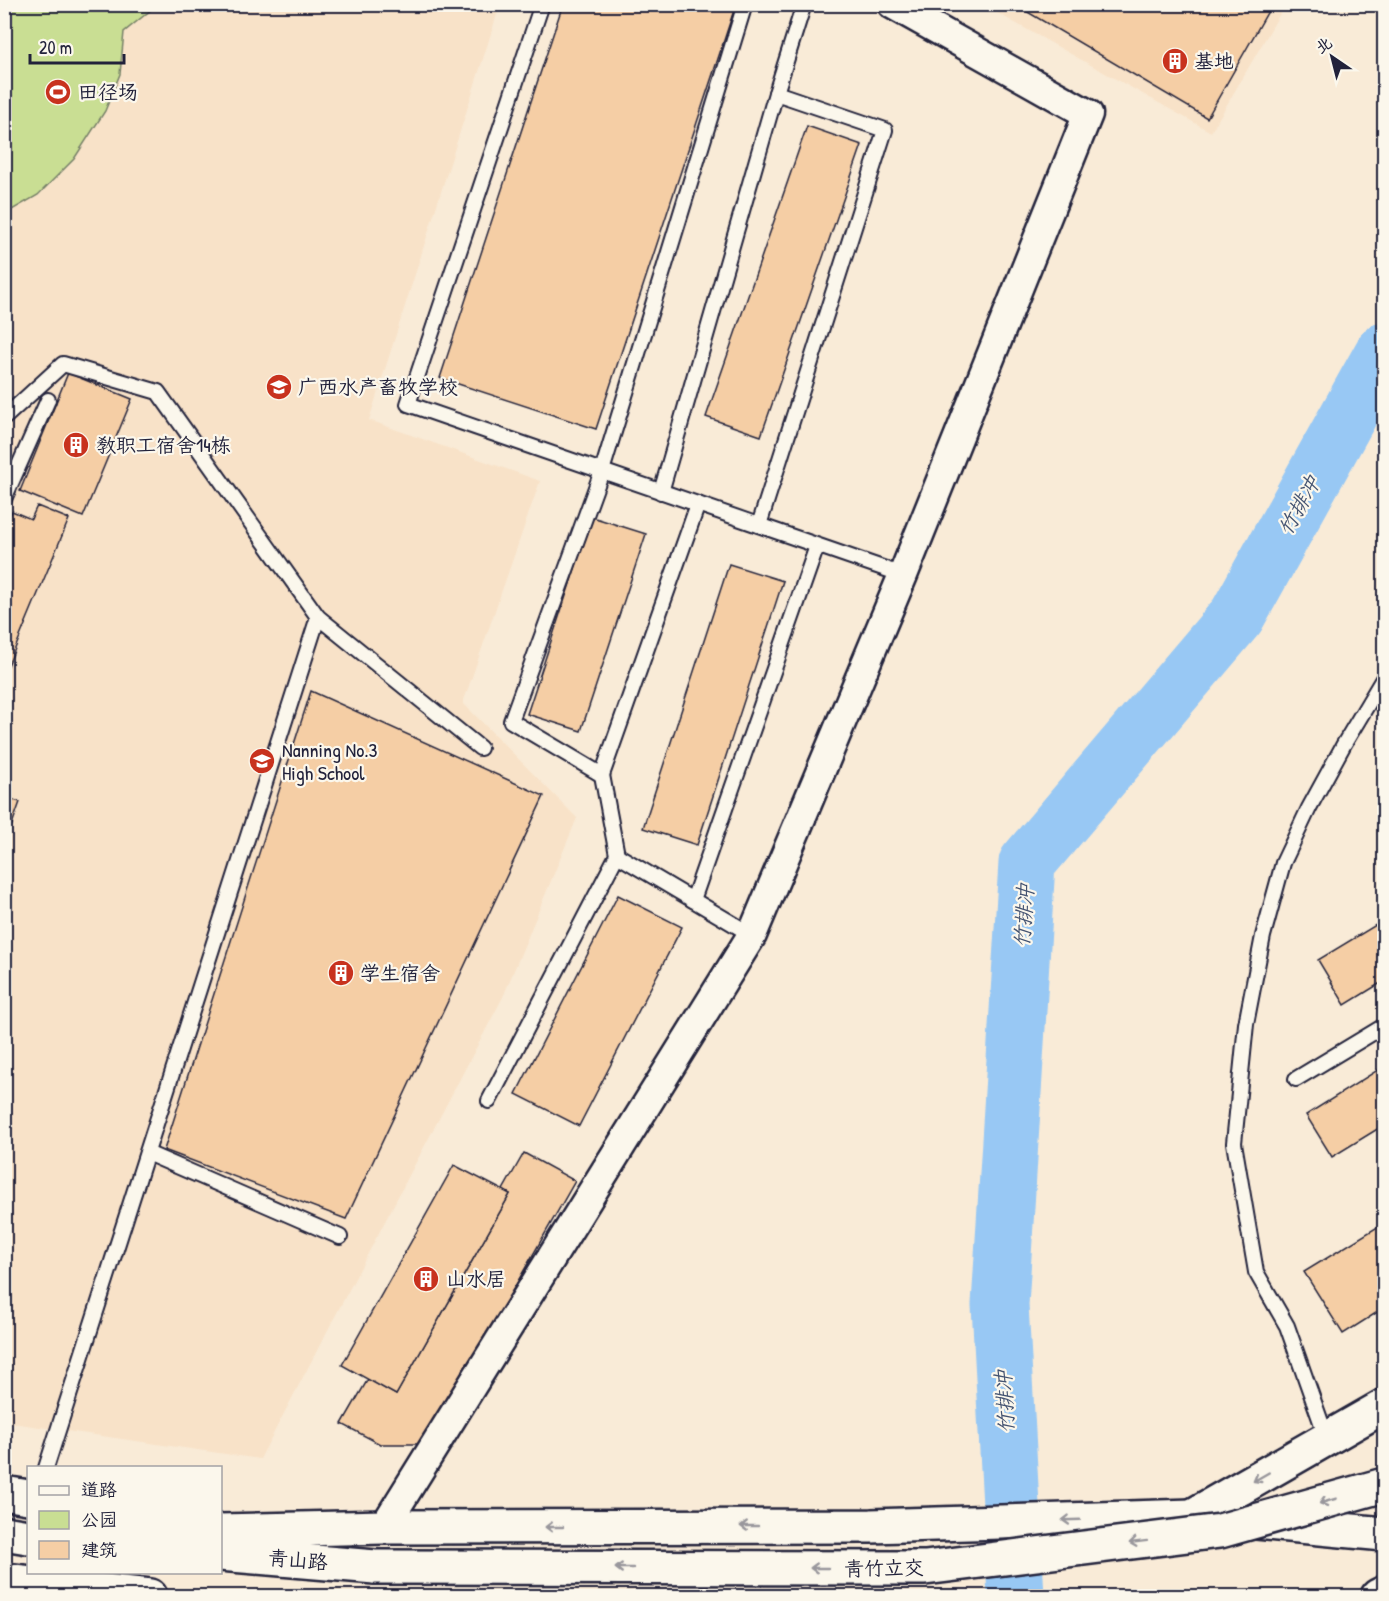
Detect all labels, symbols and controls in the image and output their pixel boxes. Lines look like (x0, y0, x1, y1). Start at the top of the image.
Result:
scale bar (30, 27, 124, 65)
north arrow (1302, 27, 1362, 87)
text: 北 (1311, 31, 1336, 58)
text: 20 m (39, 35, 72, 60)
building icon: 基地 (1160, 46, 1190, 76)
place label: 基地 (1194, 47, 1234, 74)
sports icon: 田径场 (43, 77, 73, 107)
place label: 田径场 (78, 78, 138, 105)
school or university icon: 广西水产畜牧学校 (264, 372, 294, 402)
place label: 广西水产畜牧学校 (298, 373, 458, 400)
building icon: 教职工宿舍14栋 (61, 430, 91, 460)
place label: 教职工宿舍14栋 (96, 431, 231, 458)
water label: 竹排冲 (1271, 469, 1327, 540)
place label: Nanning No.3 High School (282, 736, 378, 786)
school or university icon: Nanning No.3 High School (247, 746, 277, 776)
water label: 竹排冲 (1007, 882, 1040, 948)
building icon: 学生宿舍 (326, 958, 356, 988)
place label: 学生宿舍 (360, 959, 440, 986)
building icon: 山水居 (411, 1264, 441, 1294)
place label: 山水居 (446, 1265, 506, 1292)
water label: 竹排冲 (988, 1368, 1021, 1434)
legend (27, 1466, 222, 1574)
one-way arrow (1253, 1471, 1270, 1483)
text: 道路 (81, 1477, 117, 1502)
one-way arrow (1319, 1496, 1338, 1507)
text: 公园 (81, 1507, 117, 1532)
one-way arrow (1061, 1514, 1081, 1526)
one-way arrow (740, 1520, 760, 1532)
one-way arrow (545, 1521, 565, 1533)
one-way arrow (1129, 1536, 1148, 1547)
text: 建筑 (81, 1537, 117, 1562)
street label: 青山路 (267, 1543, 330, 1576)
street label: 青竹立交 (844, 1553, 924, 1582)
one-way arrow (614, 1562, 634, 1574)
one-way arrow (809, 1562, 829, 1574)

